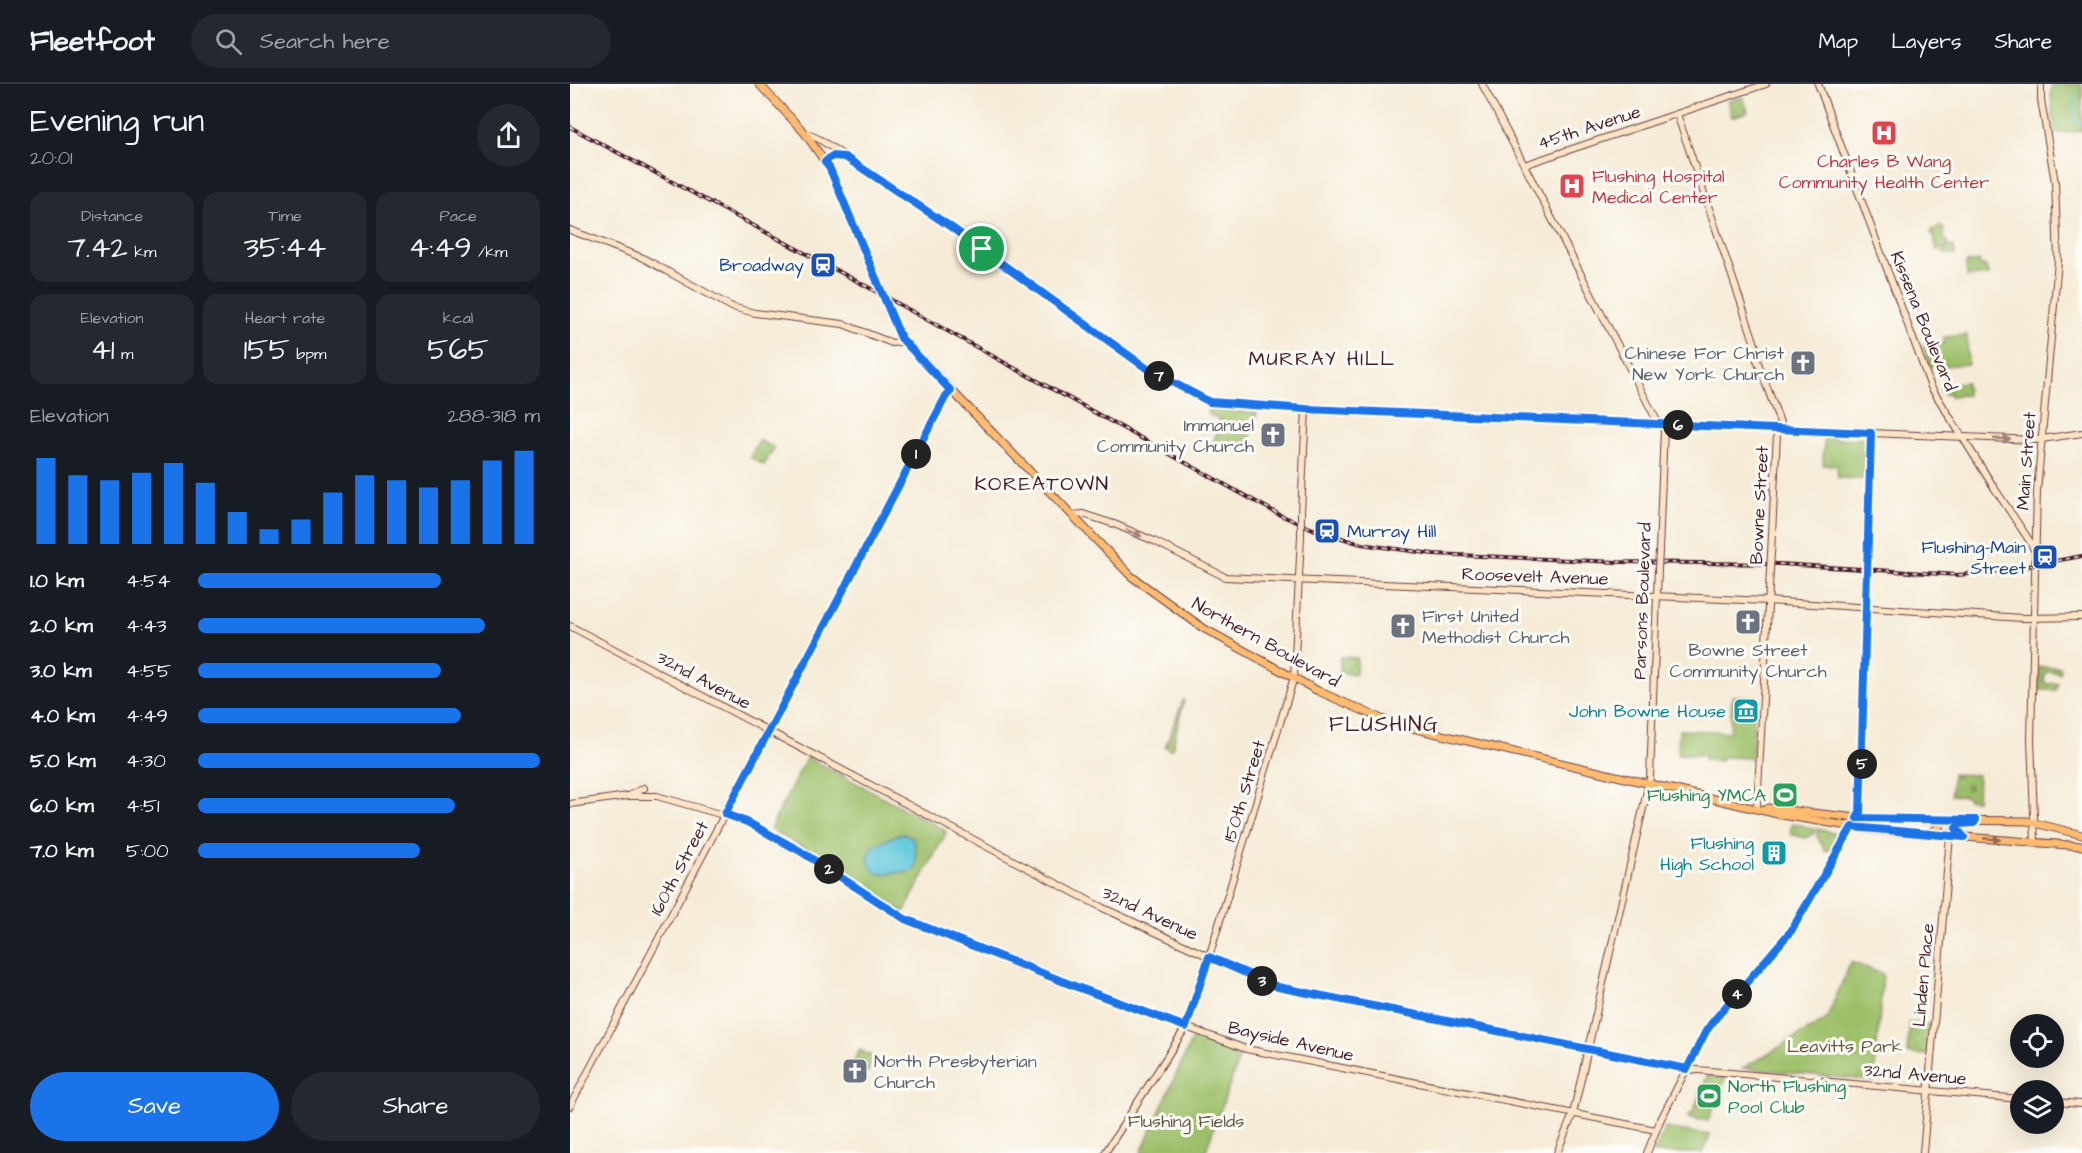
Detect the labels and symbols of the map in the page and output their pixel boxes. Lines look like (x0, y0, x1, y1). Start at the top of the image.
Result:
street label: 45th Avenue (1534, 99, 1644, 156)
hospital icon: Charles B Wang Community Health Center (1869, 118, 1899, 148)
place label: Charles B Wang Community Health Center (1779, 149, 1989, 196)
place label: Flushing Hospital Medical Center (1592, 164, 1725, 210)
hospital icon: Flushing Hospital Medical Center (1557, 171, 1587, 201)
pin (956, 223, 1007, 274)
street label: Kissena Boulevard (1884, 247, 1963, 395)
station icon: Broadway (808, 250, 838, 280)
place label: Broadway (719, 253, 804, 279)
place label: Chinese For Christ New York Church (1625, 341, 1785, 387)
district label: MURRAY HILL (1248, 345, 1396, 373)
church icon: Chinese For Christ New York Church (1788, 348, 1818, 378)
pin: 7 (1144, 361, 1174, 391)
pin: 6 (1663, 410, 1693, 440)
street label: Main Street (2011, 410, 2042, 511)
place label: Immanuel Community Church (1097, 413, 1254, 460)
church icon: Immanuel Community Church (1258, 420, 1288, 450)
one-way arrow (1992, 434, 2011, 444)
pin: 1 (901, 439, 931, 469)
street label: Bowne Street (1744, 444, 1775, 565)
district label: KOREATOWN (974, 470, 1110, 498)
station icon: Murray Hill (1312, 516, 1342, 546)
place label: Murray Hill (1347, 519, 1437, 545)
street label: Parsons Boulevard (1627, 522, 1658, 680)
one-way arrow (1126, 528, 1143, 537)
place label: Flushing–Main Street (1921, 535, 2027, 581)
station icon: Flushing–Main Street (2030, 542, 2060, 572)
street label: Roosevelt Avenue (1461, 561, 1609, 592)
street label: Northern Boulevard (1187, 591, 1344, 694)
place label: First United Methodist Church (1422, 604, 1570, 650)
church icon: Bowne Street Community Church (1733, 607, 1763, 637)
church icon: First United Methodist Church (1388, 611, 1418, 641)
place label: Bowne Street Community Church (1669, 638, 1827, 685)
street label: 32nd Avenue (652, 645, 755, 716)
museum icon: John Bowne House (1731, 696, 1761, 726)
place label: John Bowne House (1569, 699, 1726, 724)
district label: FLUSHING (1329, 710, 1439, 739)
street label: 150th Street (1217, 736, 1272, 845)
pin: 5 (1847, 749, 1877, 779)
sports icon: Flushing YMCA (1770, 780, 1800, 810)
place label: Flushing YMCA (1647, 783, 1766, 809)
street label: 160th Street (644, 816, 715, 920)
place label: Flushing High School (1660, 831, 1754, 878)
one-way arrow (1983, 835, 2002, 844)
building icon: Flushing High School (1759, 838, 1789, 868)
pin: 2 (814, 854, 844, 884)
street label: 32nd Avenue (1098, 880, 1202, 947)
street label: Linden Place (1907, 922, 1941, 1028)
pin: 3 (1247, 966, 1277, 996)
pin: 4 (1722, 979, 1752, 1009)
street label: Bayside Avenue (1225, 1015, 1356, 1069)
park label: Leavitts Park (1787, 1034, 1903, 1059)
place label: North Presbyterian Church (874, 1049, 1037, 1095)
church icon: North Presbyterian Church (840, 1056, 870, 1086)
street label: 32nd Avenue (1862, 1058, 1968, 1091)
place label: North Flushing Pool Club (1728, 1074, 1846, 1120)
sports icon: North Flushing Pool Club (1694, 1081, 1724, 1111)
park label: Flushing Fields (1128, 1109, 1244, 1135)

